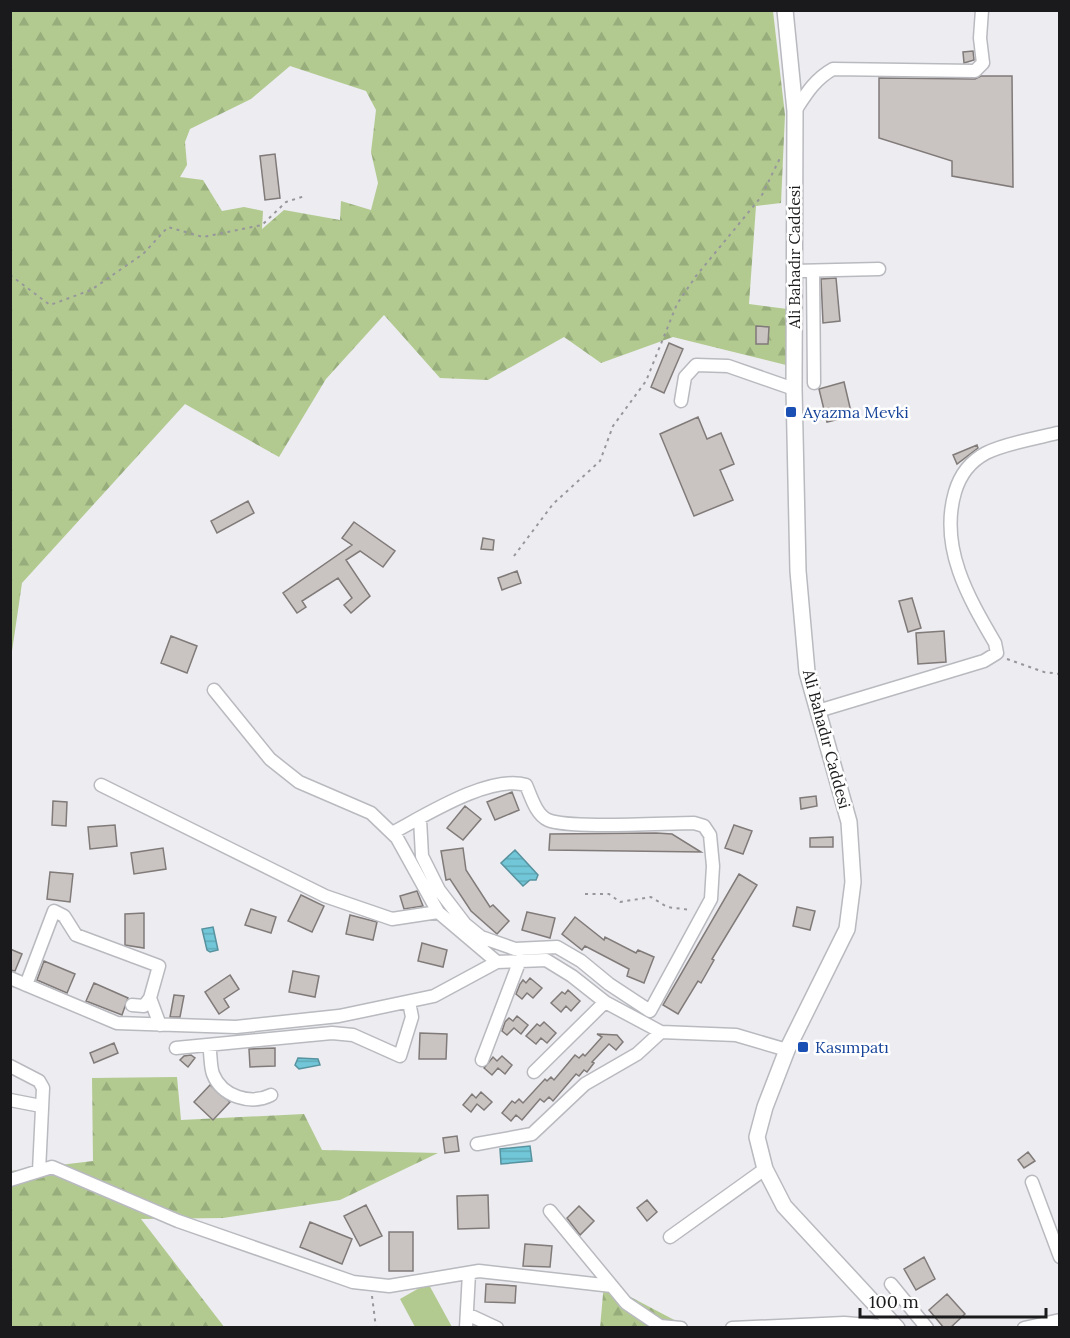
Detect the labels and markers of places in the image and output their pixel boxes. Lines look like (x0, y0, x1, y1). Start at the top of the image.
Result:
place label: Ayazma Mevki (802, 402, 909, 422)
marker: Ayazma Mevki (784, 405, 798, 419)
place label: Kasımpatı (815, 1037, 889, 1057)
marker: Kasımpatı (796, 1040, 810, 1054)

